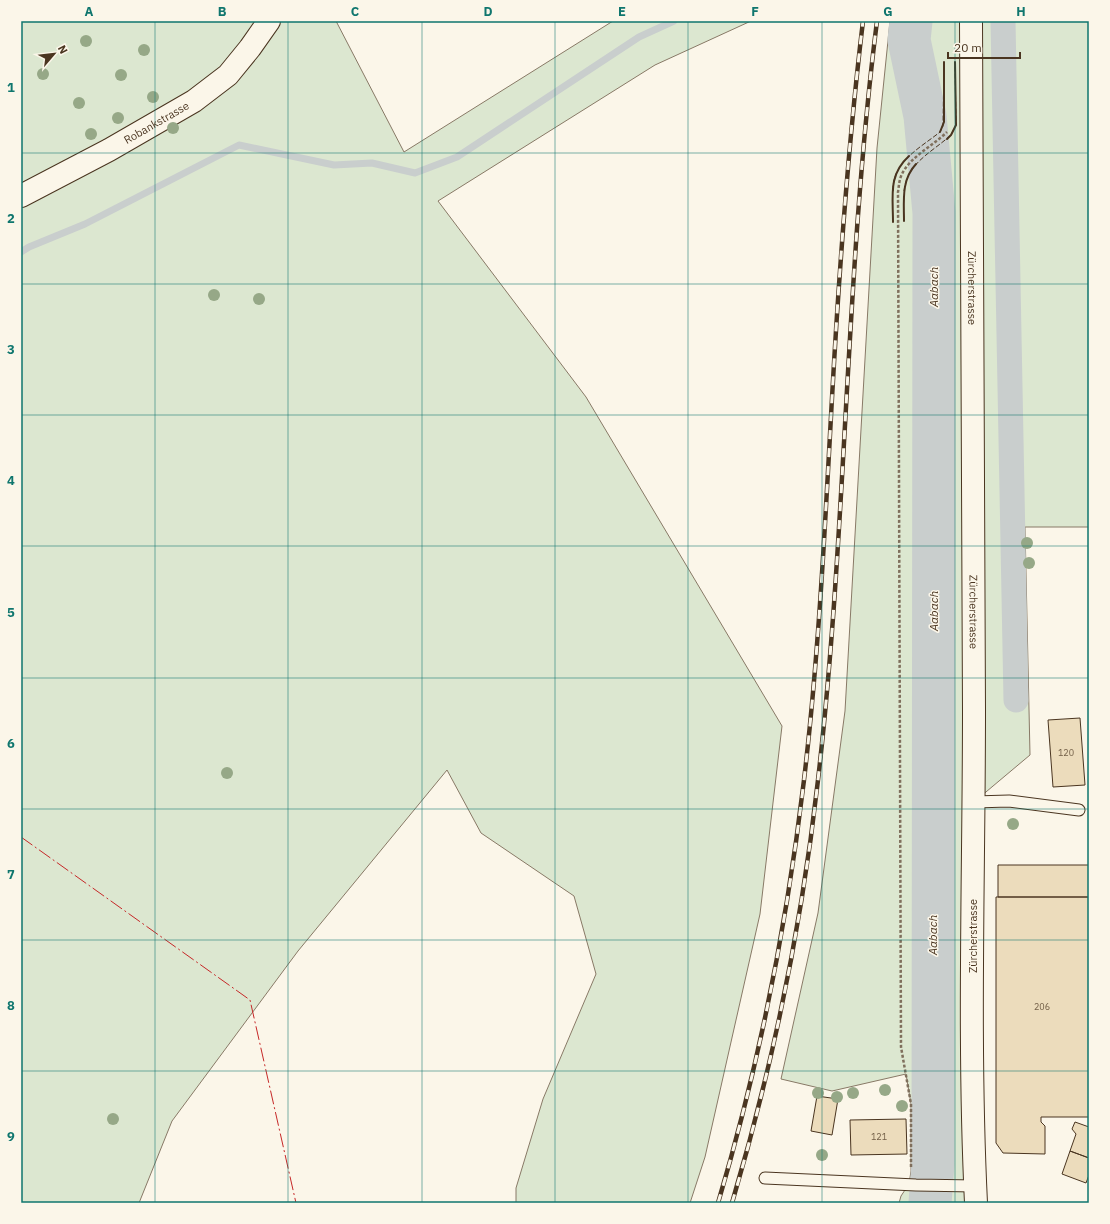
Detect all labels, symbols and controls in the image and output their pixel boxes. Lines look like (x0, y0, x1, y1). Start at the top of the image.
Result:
text: A (85, 3, 94, 20)
text: B (218, 3, 227, 20)
text: C (351, 3, 360, 20)
text: D (483, 3, 493, 20)
text: E (618, 3, 626, 20)
text: F (751, 3, 759, 20)
text: G (883, 3, 893, 20)
text: H (1016, 3, 1026, 20)
north arrow (34, 34, 74, 74)
scale bar (948, 34, 1020, 60)
text: 20 m (954, 40, 982, 55)
text: N (55, 43, 71, 56)
text: 1 (7, 79, 15, 96)
street label: Robankstrasse (121, 98, 192, 147)
text: 2 (7, 210, 15, 227)
street label: Zürcherstrasse (965, 251, 979, 325)
water label: Aabach (926, 266, 941, 308)
text: 3 (7, 341, 15, 358)
text: 4 (7, 472, 15, 489)
street label: Zürcherstrasse (966, 575, 981, 649)
water label: Aabach (926, 590, 941, 632)
text: 5 (7, 604, 15, 621)
text: 6 (7, 735, 15, 752)
house number: 120 (1058, 747, 1074, 758)
text: 7 (7, 866, 15, 883)
street label: Zürcherstrasse (966, 899, 980, 973)
water label: Aabach (925, 914, 940, 956)
text: 8 (7, 997, 15, 1014)
house number: 206 (1034, 1001, 1050, 1012)
text: 9 (7, 1128, 15, 1145)
house number: 121 (871, 1131, 887, 1142)

